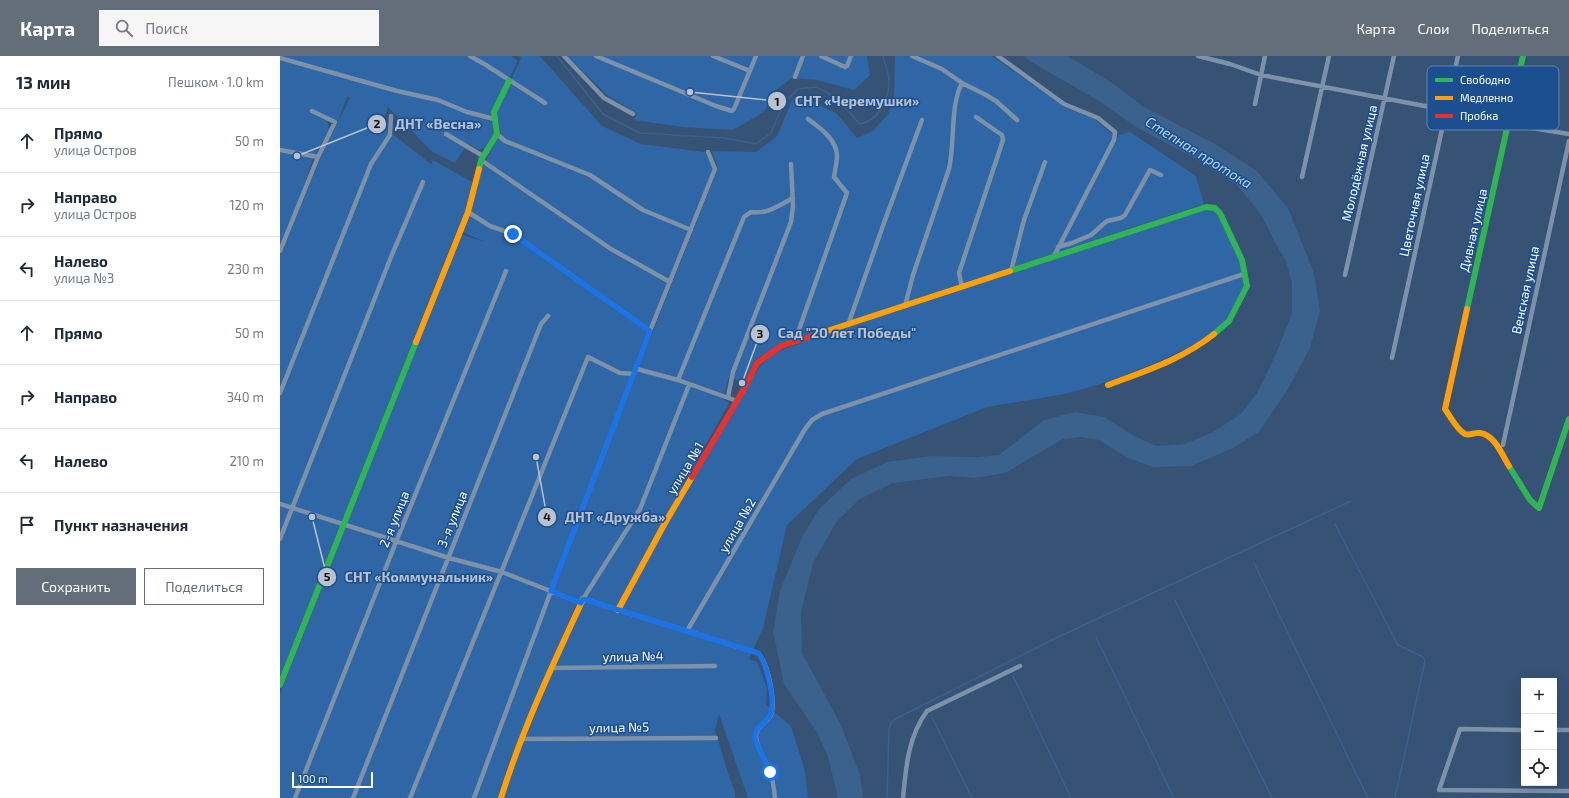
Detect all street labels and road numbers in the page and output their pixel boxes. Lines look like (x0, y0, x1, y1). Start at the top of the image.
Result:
street label: Молодёжная улица (1338, 103, 1380, 223)
street label: Цветочная улица (1395, 152, 1433, 258)
street label: Дивная улица (1456, 187, 1490, 273)
street label: Венская улица (1508, 245, 1542, 335)
street label: улица №1 (663, 439, 707, 497)
street label: 2-я улица (375, 488, 413, 550)
street label: 3-я улица (433, 488, 471, 550)
street label: улица №2 (715, 495, 759, 555)
street label: улица №4 (602, 647, 664, 665)
street label: улица №5 (589, 718, 649, 736)

